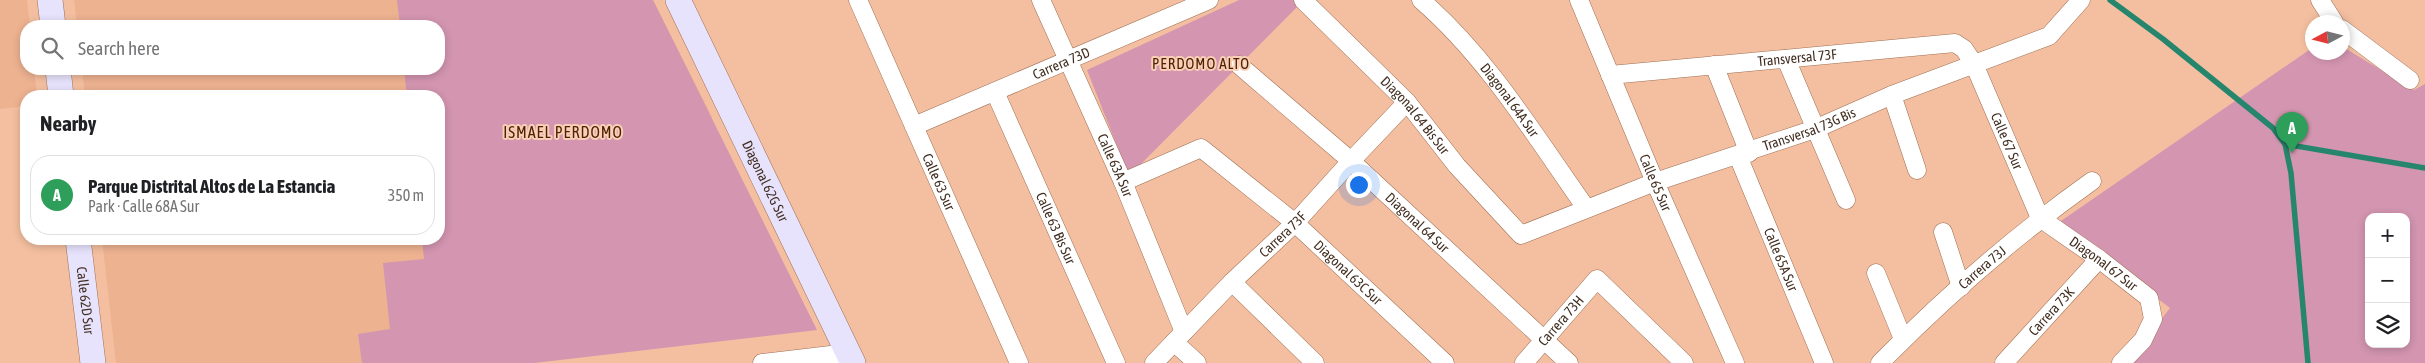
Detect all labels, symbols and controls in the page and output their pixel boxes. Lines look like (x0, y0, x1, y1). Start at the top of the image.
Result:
north arrow (2305, 15, 2350, 60)
search box (20, 20, 445, 75)
icon: search (38, 34, 66, 62)
text: Search here (78, 37, 160, 59)
street label: Carrera 73D (1030, 44, 1092, 82)
street label: Transversal 73F (1757, 46, 1838, 69)
district label: PERDOMO ALTO (1152, 55, 1250, 72)
street label: Diagonal 64A Sur (1477, 60, 1543, 141)
street label: Diagonal 64 Bis Sur (1378, 73, 1453, 158)
street label: Transversal 73G Bis (1761, 104, 1858, 154)
street label: Calle 67 Sur (1988, 110, 2027, 173)
text: Nearby (40, 111, 96, 135)
pin: A (2276, 112, 2308, 153)
district label: ISMAEL PERDOMO (503, 123, 623, 141)
street label: Calle 63A Sur (1094, 131, 1136, 200)
street label: Diagonal 62G Sur (739, 138, 792, 225)
street label: Calle 63 Sur (919, 151, 959, 214)
street label: Calle 65 Sur (1636, 152, 1675, 214)
your location (1346, 172, 1372, 198)
text: Parque Distrital Altos de La Estancia (88, 175, 335, 197)
text: A (53, 186, 61, 204)
text: 350 m (388, 186, 424, 204)
street label: Diagonal 64 Sur (1382, 189, 1453, 256)
street label: Calle 63 Bis Sur (1033, 190, 1079, 267)
text: Park · Calle 68A Sur (88, 197, 199, 215)
street label: Carrera 73F (1256, 208, 1310, 260)
map controls (2365, 213, 2410, 348)
button: + (2365, 213, 2410, 258)
street label: Calle 65A Sur (1761, 225, 1802, 294)
street label: Diagonal 67 Sur (2066, 233, 2141, 295)
street label: Diagonal 63C Sur (1311, 237, 1386, 309)
street label: Carrera 73J (1955, 243, 2009, 292)
button: − (2365, 258, 2410, 303)
street label: Calle 62D Sur (73, 266, 98, 336)
street label: Carrera 73K (2025, 284, 2077, 339)
street label: Carrera 73H (1535, 292, 1587, 349)
button: layers (2365, 303, 2410, 348)

